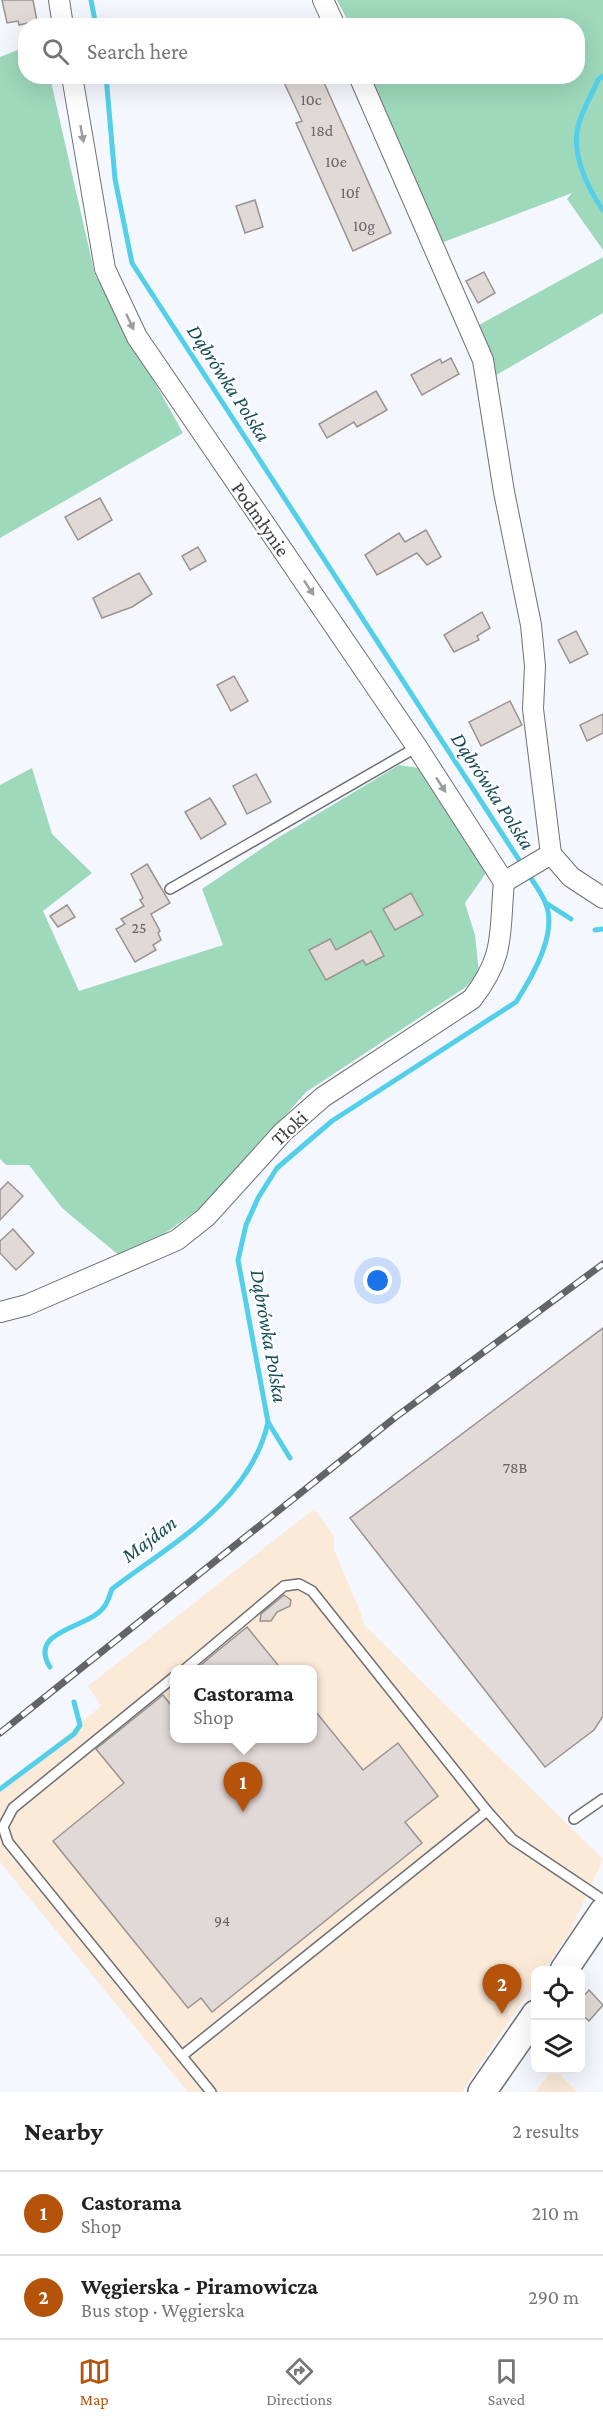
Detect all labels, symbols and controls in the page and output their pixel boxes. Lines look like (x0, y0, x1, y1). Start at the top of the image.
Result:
search box (18, 18, 585, 84)
icon: search (39, 35, 72, 68)
text: Search here (87, 39, 188, 64)
house number: 10c (301, 91, 322, 108)
house number: 18d (311, 122, 334, 139)
one-way arrow (77, 125, 86, 144)
house number: 10e (325, 153, 347, 170)
house number: 10f (340, 184, 361, 201)
house number: 10g (353, 217, 375, 235)
one-way arrow (125, 313, 134, 330)
water label: Dąbrówka Polska (182, 320, 276, 446)
street label: Podmłynie (227, 478, 295, 561)
one-way arrow (303, 580, 314, 596)
water label: Dąbrówka Polska (446, 728, 540, 854)
one-way arrow (435, 776, 447, 792)
house number: 25 (131, 919, 147, 936)
street label: Tłoki (267, 1106, 311, 1150)
your location (363, 1266, 392, 1295)
water label: Dąbrówka Polska (245, 1267, 293, 1405)
house number: 78B (503, 1459, 528, 1476)
water label: Majdan (116, 1510, 181, 1568)
popup (170, 1665, 317, 1743)
text: Castorama (193, 1681, 294, 1706)
text: Shop (193, 1706, 234, 1728)
pin: 1 (224, 1762, 262, 1812)
house number: 94 (214, 1912, 230, 1929)
pin: 2 (482, 1964, 522, 2014)
map controls (531, 1966, 585, 2074)
button: locate (531, 1966, 585, 2020)
button: layers (531, 2020, 585, 2074)
text: Nearby (24, 2117, 103, 2146)
text: 2 results (512, 2120, 579, 2142)
text: Castorama (81, 2190, 182, 2215)
text: 1 (40, 2202, 47, 2224)
text: 210 m (532, 2202, 579, 2224)
text: Shop (81, 2215, 122, 2237)
text: Węgierska - Piramowicza (81, 2274, 318, 2299)
text: 2 (38, 2286, 49, 2308)
text: 290 m (528, 2286, 579, 2308)
text: Bus stop · Węgierska (81, 2299, 245, 2321)
tab: Map (78, 2355, 111, 2408)
tab: Directions (266, 2355, 332, 2408)
tab: Saved (488, 2355, 525, 2408)

